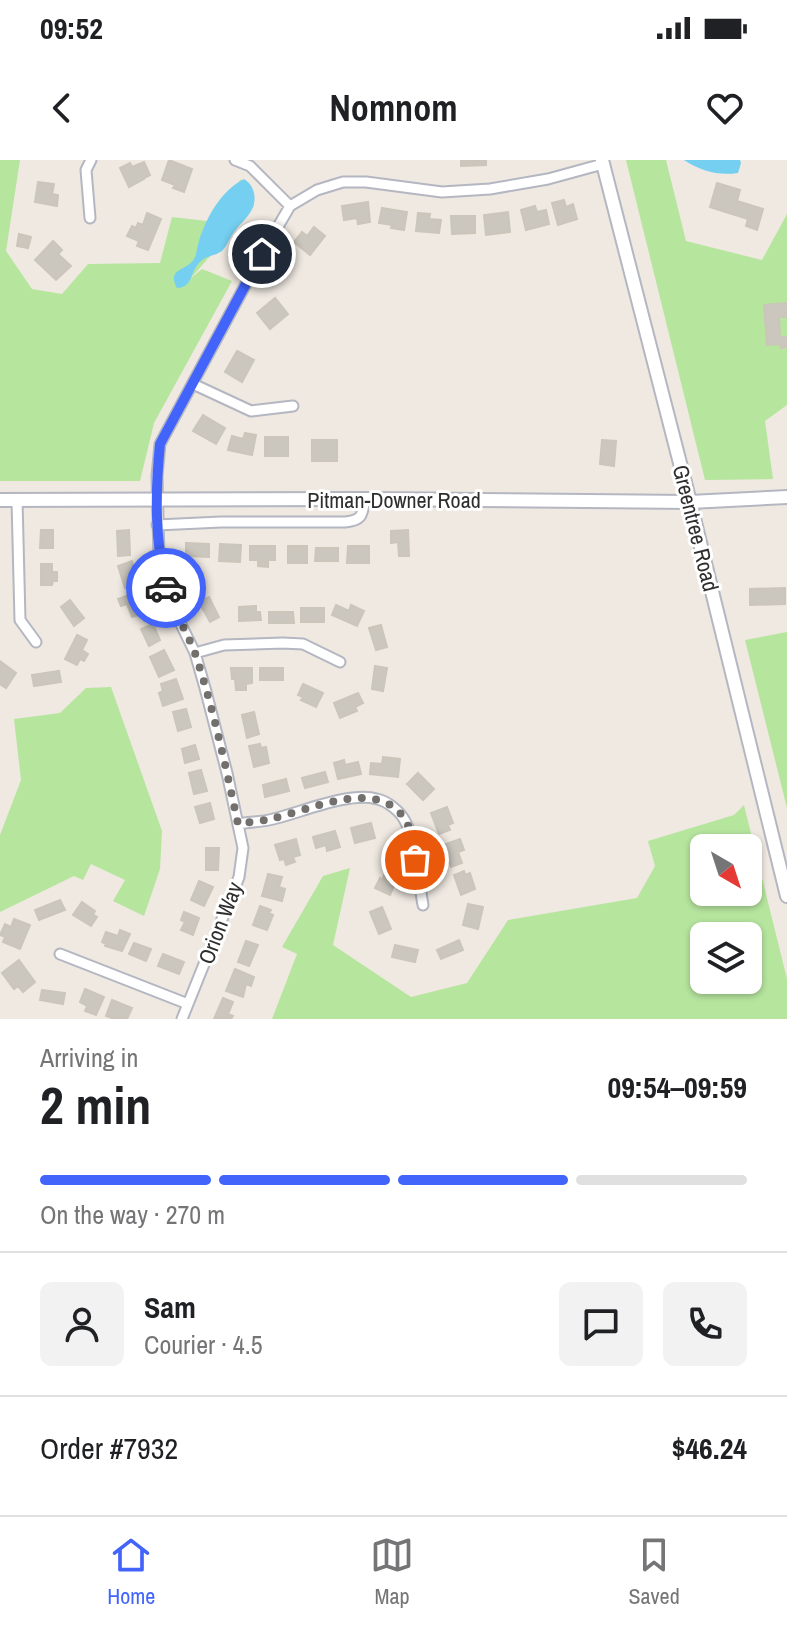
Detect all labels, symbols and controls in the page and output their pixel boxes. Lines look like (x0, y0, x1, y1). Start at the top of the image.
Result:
text: 09:52 (40, 8, 103, 48)
text: Nomnom (330, 84, 457, 132)
icon: back (40, 86, 84, 130)
icon: heart (703, 86, 747, 130)
pin (228, 220, 296, 288)
icon: home (240, 232, 284, 276)
street label: Greentree Road (666, 462, 726, 594)
street label: Pitman-Downer Road (307, 485, 481, 515)
courier (126, 548, 206, 628)
icon: car (144, 566, 188, 610)
pin (381, 826, 449, 894)
north arrow (690, 834, 762, 906)
map controls (690, 834, 762, 994)
icon: bag (393, 838, 437, 882)
street label: Orion Way (191, 878, 249, 968)
button: layers (690, 922, 762, 994)
text: Arriving in (40, 1040, 138, 1075)
text: 09:54–09:59 (608, 1067, 747, 1107)
text: 2 min (40, 1070, 151, 1140)
text: On the way · 270 m (40, 1197, 225, 1232)
button: person (40, 1282, 124, 1366)
button: chat (559, 1282, 643, 1366)
button: phone (663, 1282, 747, 1366)
text: Sam (144, 1287, 196, 1327)
text: Courier · 4.5 (144, 1327, 263, 1362)
text: Order #7932 (40, 1428, 178, 1468)
text: $46.24 (672, 1428, 747, 1468)
tab: Home (107, 1533, 155, 1611)
tab: Map (370, 1533, 414, 1611)
tab: Saved (629, 1533, 680, 1611)

